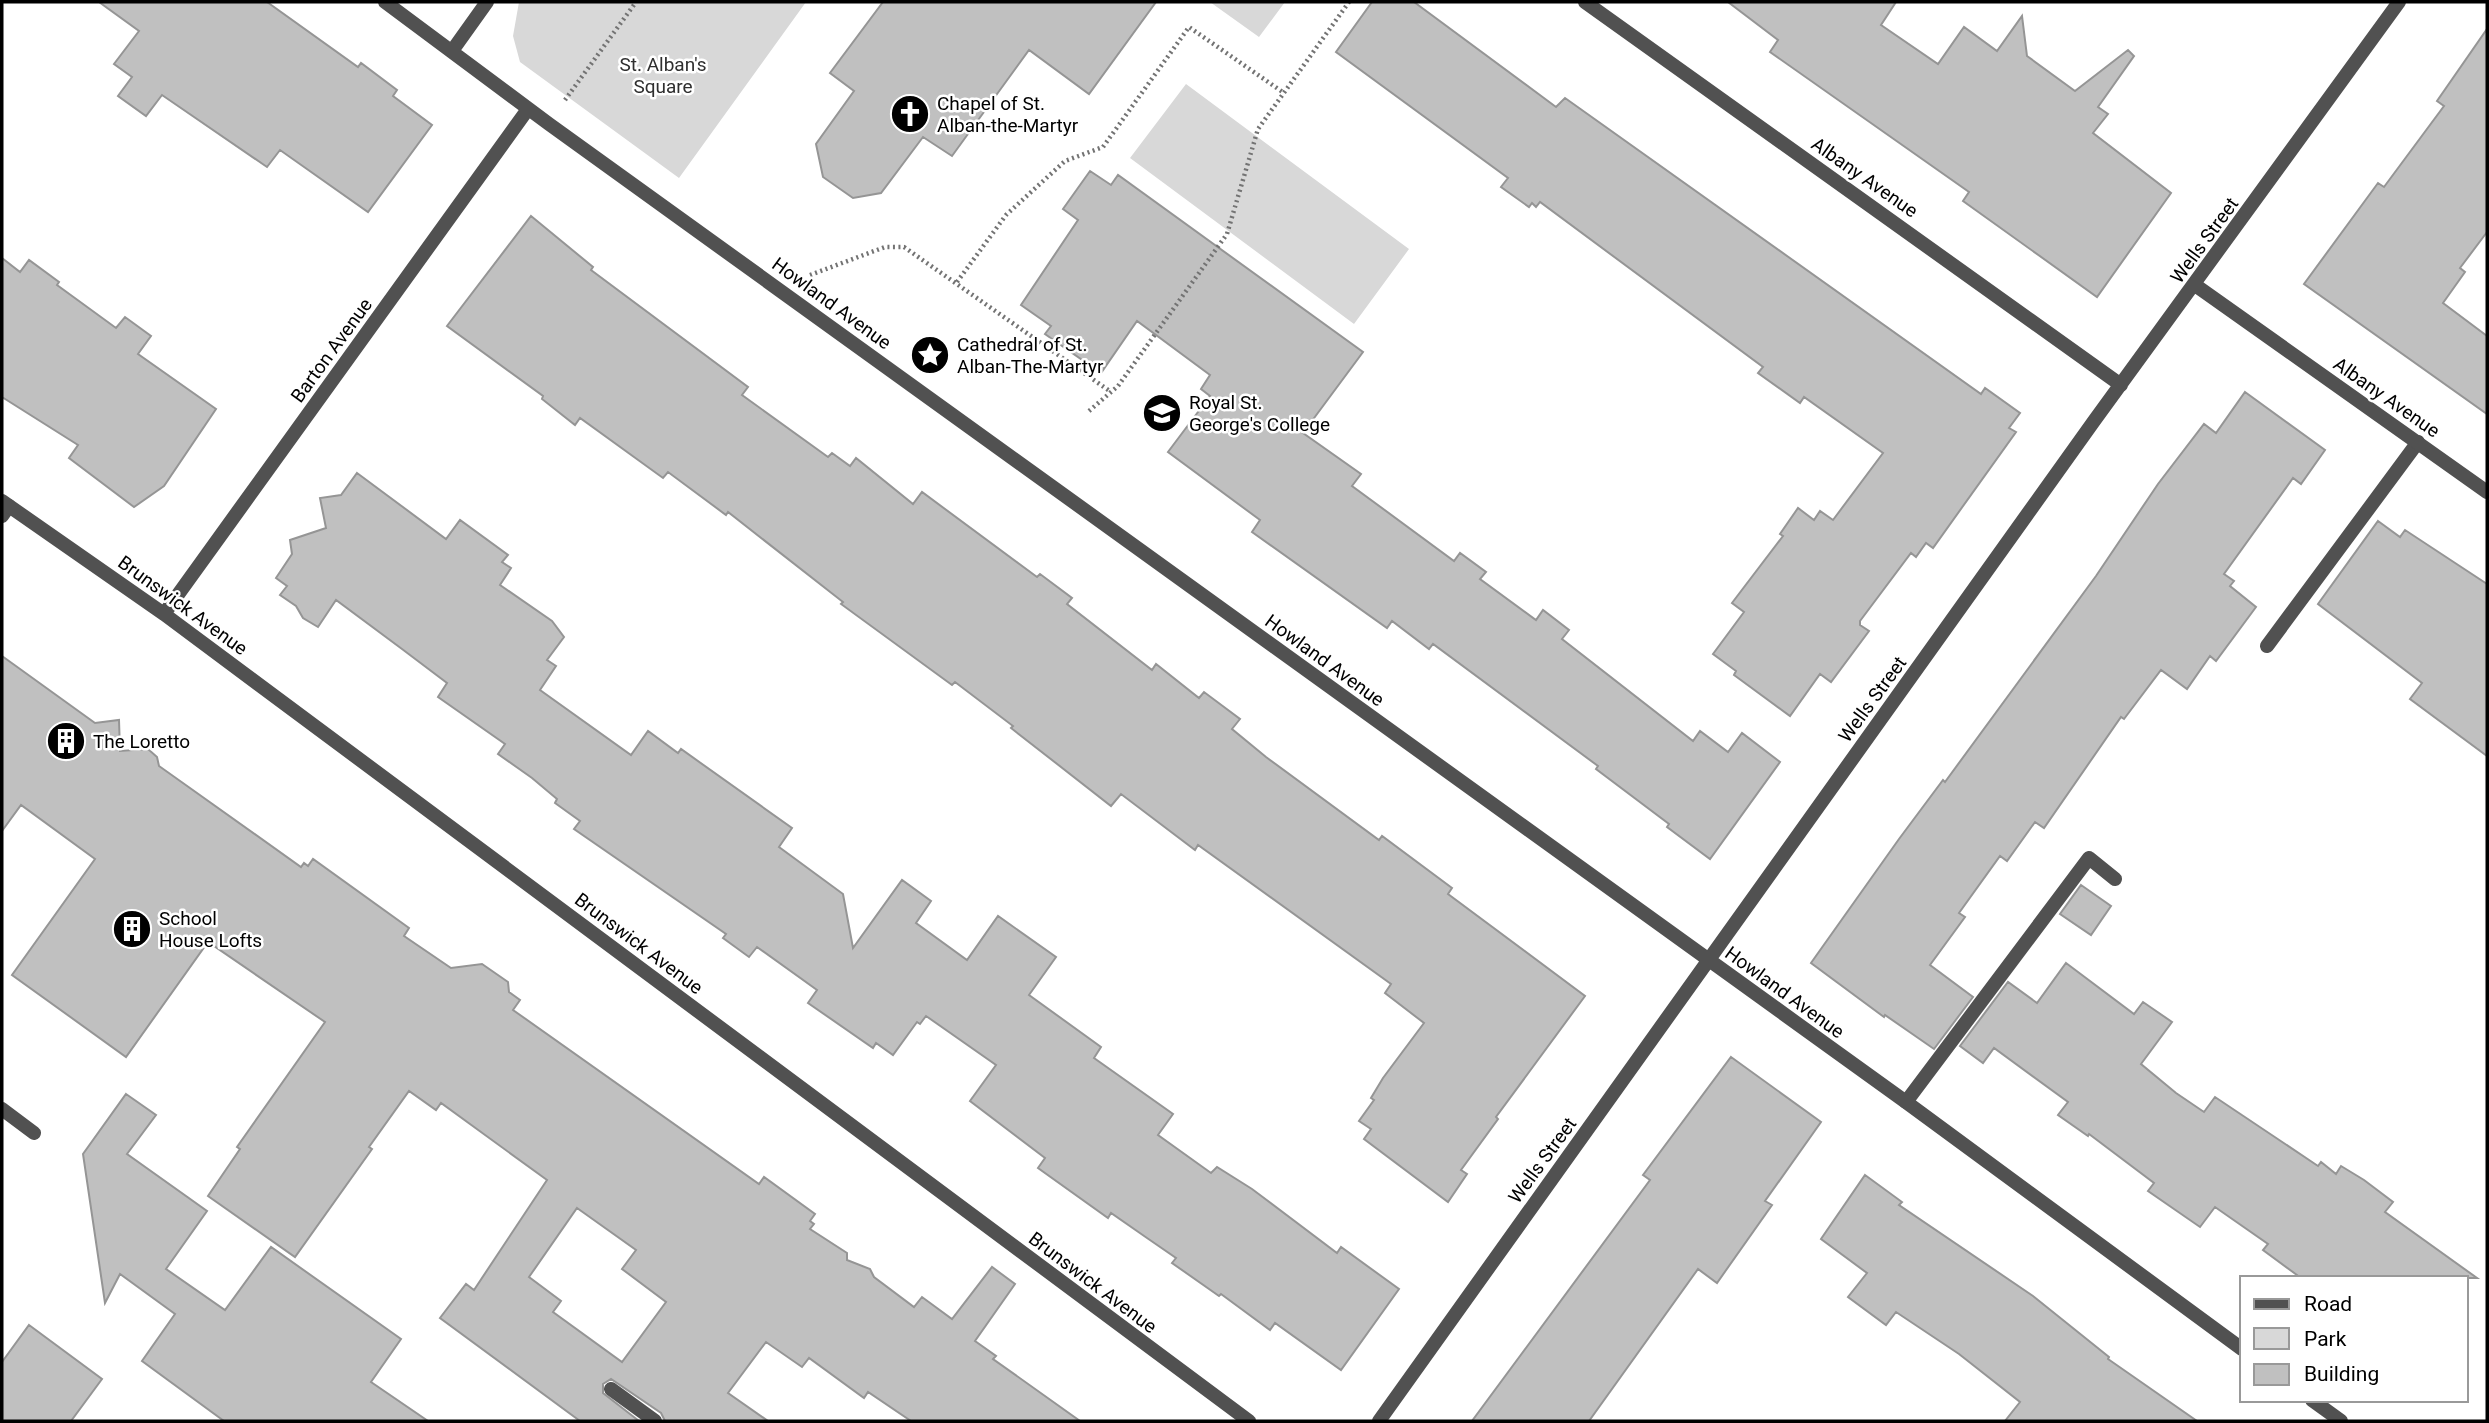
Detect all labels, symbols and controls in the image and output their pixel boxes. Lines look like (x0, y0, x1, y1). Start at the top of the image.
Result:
park label: St. Alban's Square (619, 53, 707, 98)
place label: Chapel of St. Alban-the-Martyr (937, 92, 1079, 137)
church icon: Chapel of St. Alban-the-Martyr (889, 93, 931, 135)
street label: Albany Avenue (1807, 132, 1922, 222)
street label: Wells Street (2166, 193, 2243, 288)
street label: Howland Avenue (768, 252, 896, 354)
street label: Barton Avenue (286, 294, 377, 407)
place label: Cathedral of St. Alban-The-Martyr (957, 333, 1104, 378)
place icon: Cathedral of St. Alban-The-Martyr (909, 334, 951, 376)
street label: Albany Avenue (2329, 352, 2444, 442)
place label: Royal St. George's College (1189, 391, 1330, 436)
school or university icon: Royal St. George's College (1141, 392, 1183, 434)
street label: Brunswick Avenue (114, 551, 252, 660)
street label: Howland Avenue (1261, 609, 1389, 711)
street label: Wells Street (1834, 652, 1911, 747)
building icon: The Loretto (45, 720, 87, 762)
place label: The Loretto (93, 730, 190, 753)
street label: Brunswick Avenue (570, 888, 707, 999)
place label: School House Lofts (159, 907, 262, 952)
building icon: School House Lofts (111, 908, 153, 950)
street label: Howland Avenue (1721, 941, 1849, 1043)
street label: Wells Street (1504, 1113, 1581, 1208)
street label: Brunswick Avenue (1024, 1227, 1161, 1338)
legend (2240, 1276, 2468, 1402)
text: Road (2304, 1292, 2352, 1316)
text: Park (2304, 1327, 2347, 1351)
text: Building (2304, 1362, 2379, 1386)

